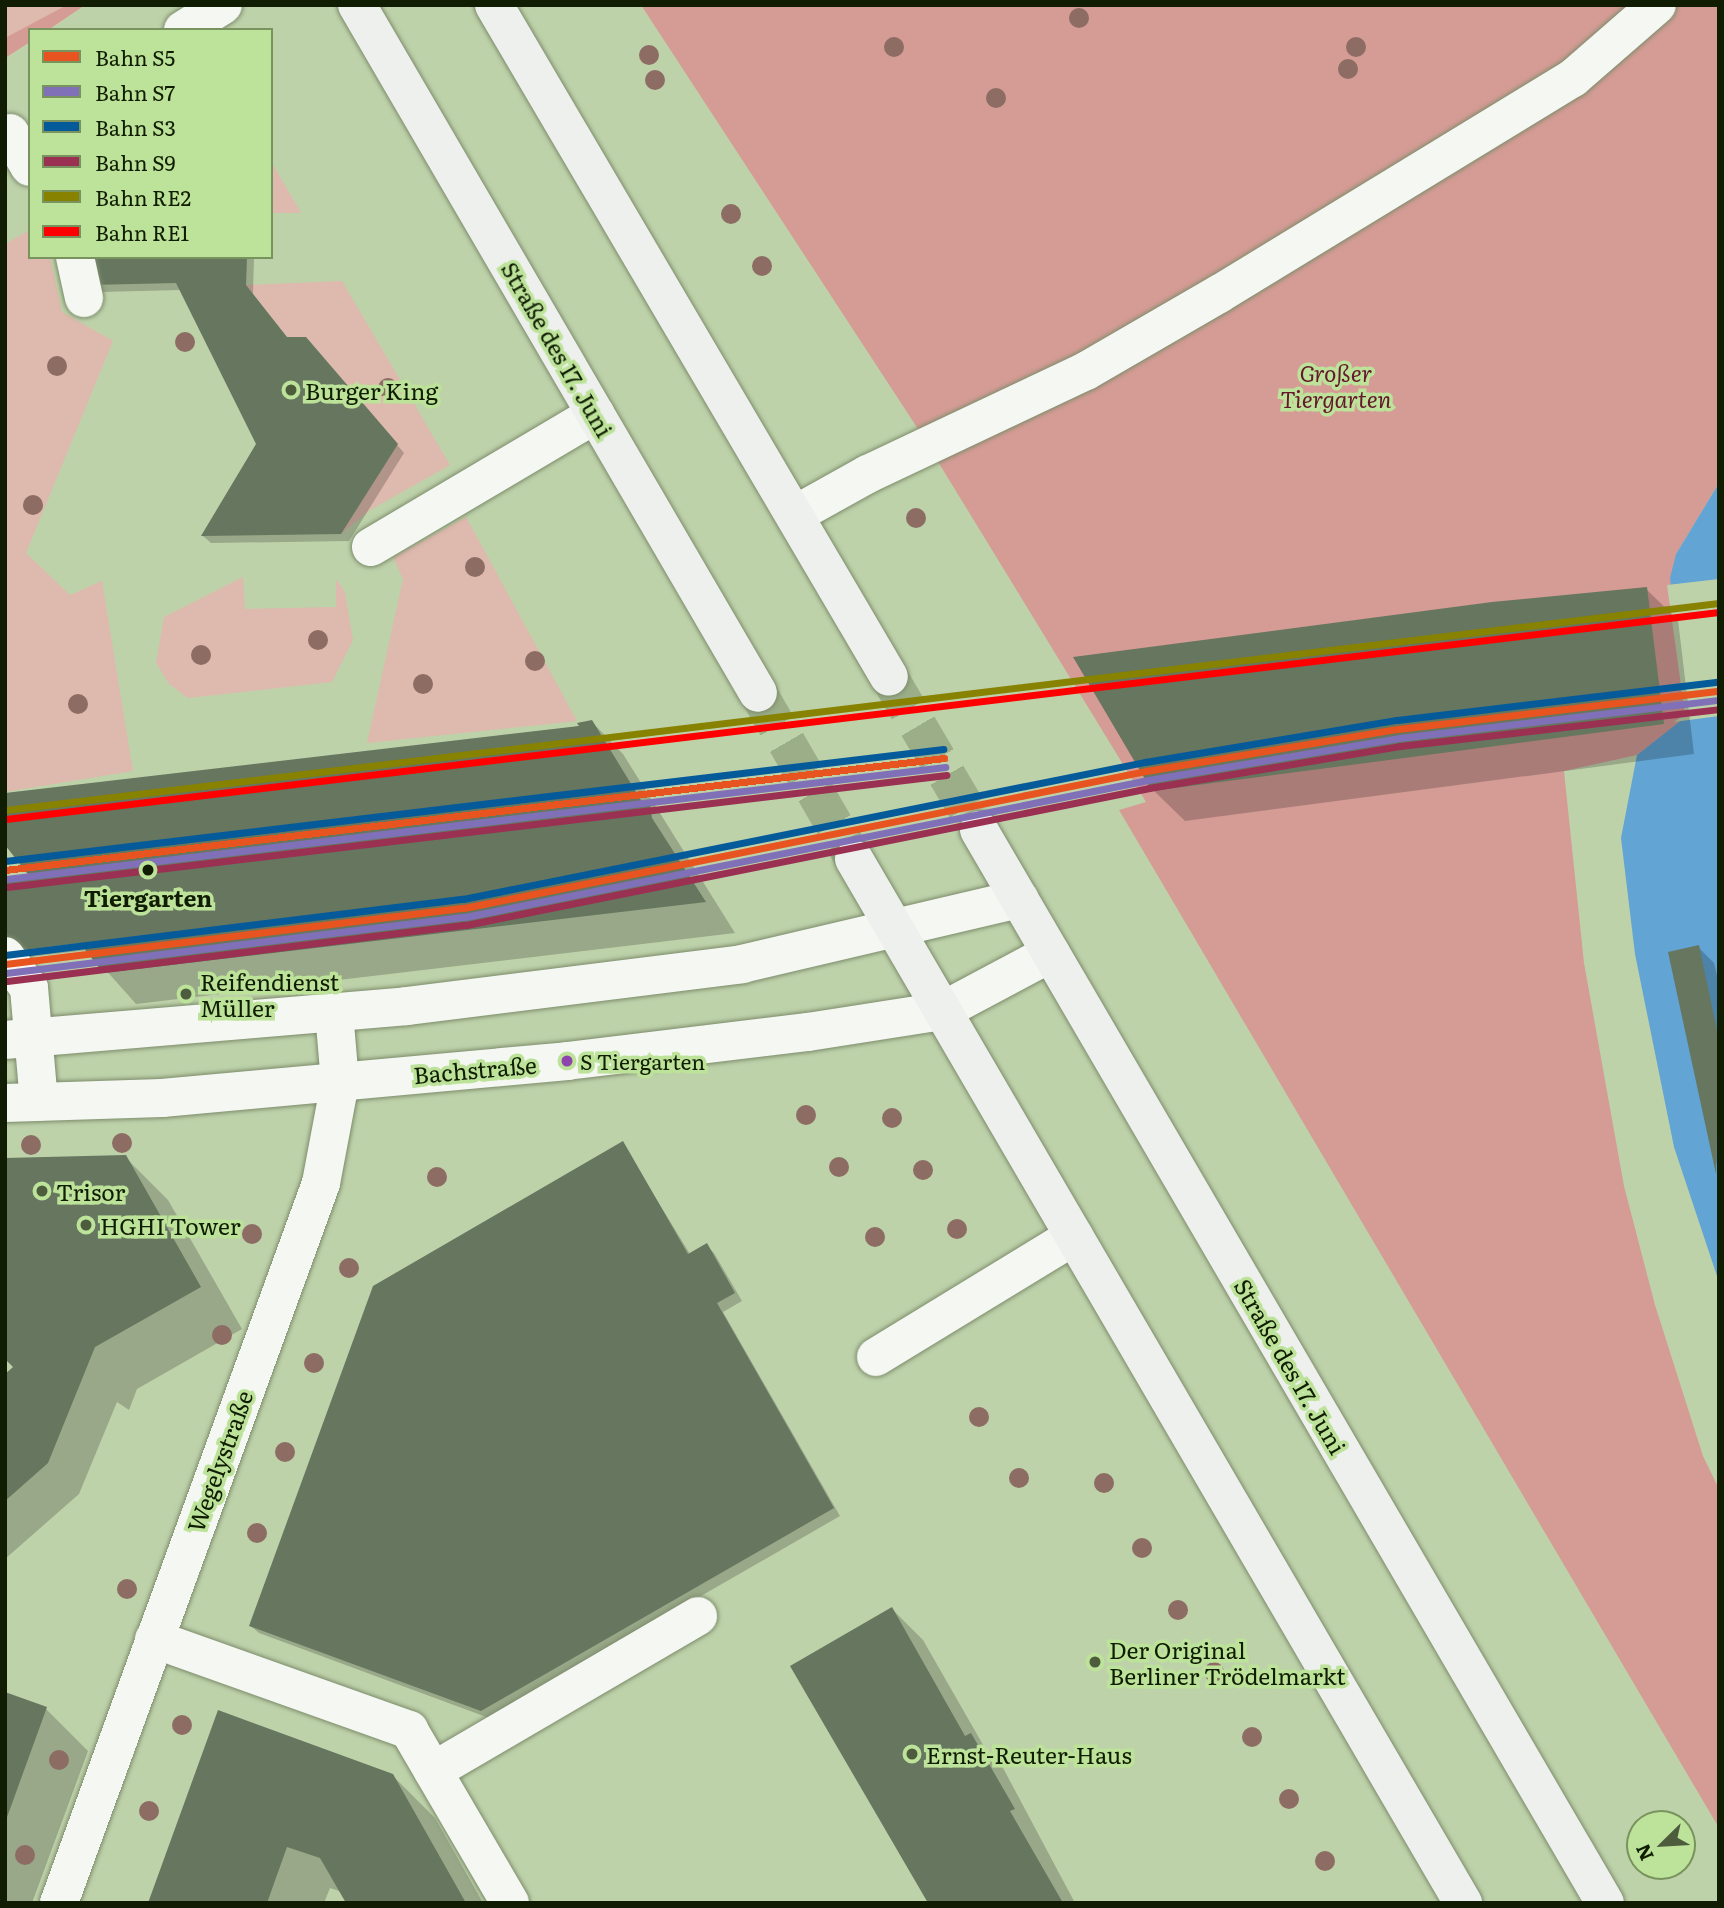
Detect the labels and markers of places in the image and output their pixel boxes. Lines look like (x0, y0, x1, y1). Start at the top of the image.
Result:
place label: Burger King (305, 376, 438, 404)
marker: Burger King (283, 382, 299, 398)
marker: Tiergarten (138, 860, 158, 880)
place label: Tiergarten (84, 883, 212, 911)
place label: Reifendienst Müller (200, 967, 339, 1021)
marker: Reifendienst Müller (178, 986, 194, 1002)
place label: S Tiergarten (580, 1048, 705, 1074)
marker: S Tiergarten (560, 1054, 574, 1068)
place label: Trisor (56, 1177, 125, 1205)
marker: Trisor (34, 1183, 50, 1199)
place label: HGHI Tower (100, 1211, 241, 1239)
marker: HGHI Tower (78, 1217, 94, 1233)
place label: Der Original Berliner Trödelmarkt (1109, 1635, 1346, 1689)
marker: Der Original Berliner Trödelmarkt (1087, 1654, 1103, 1670)
place label: Ernst-Reuter-Haus (926, 1740, 1132, 1768)
marker: Ernst-Reuter-Haus (904, 1746, 920, 1762)

